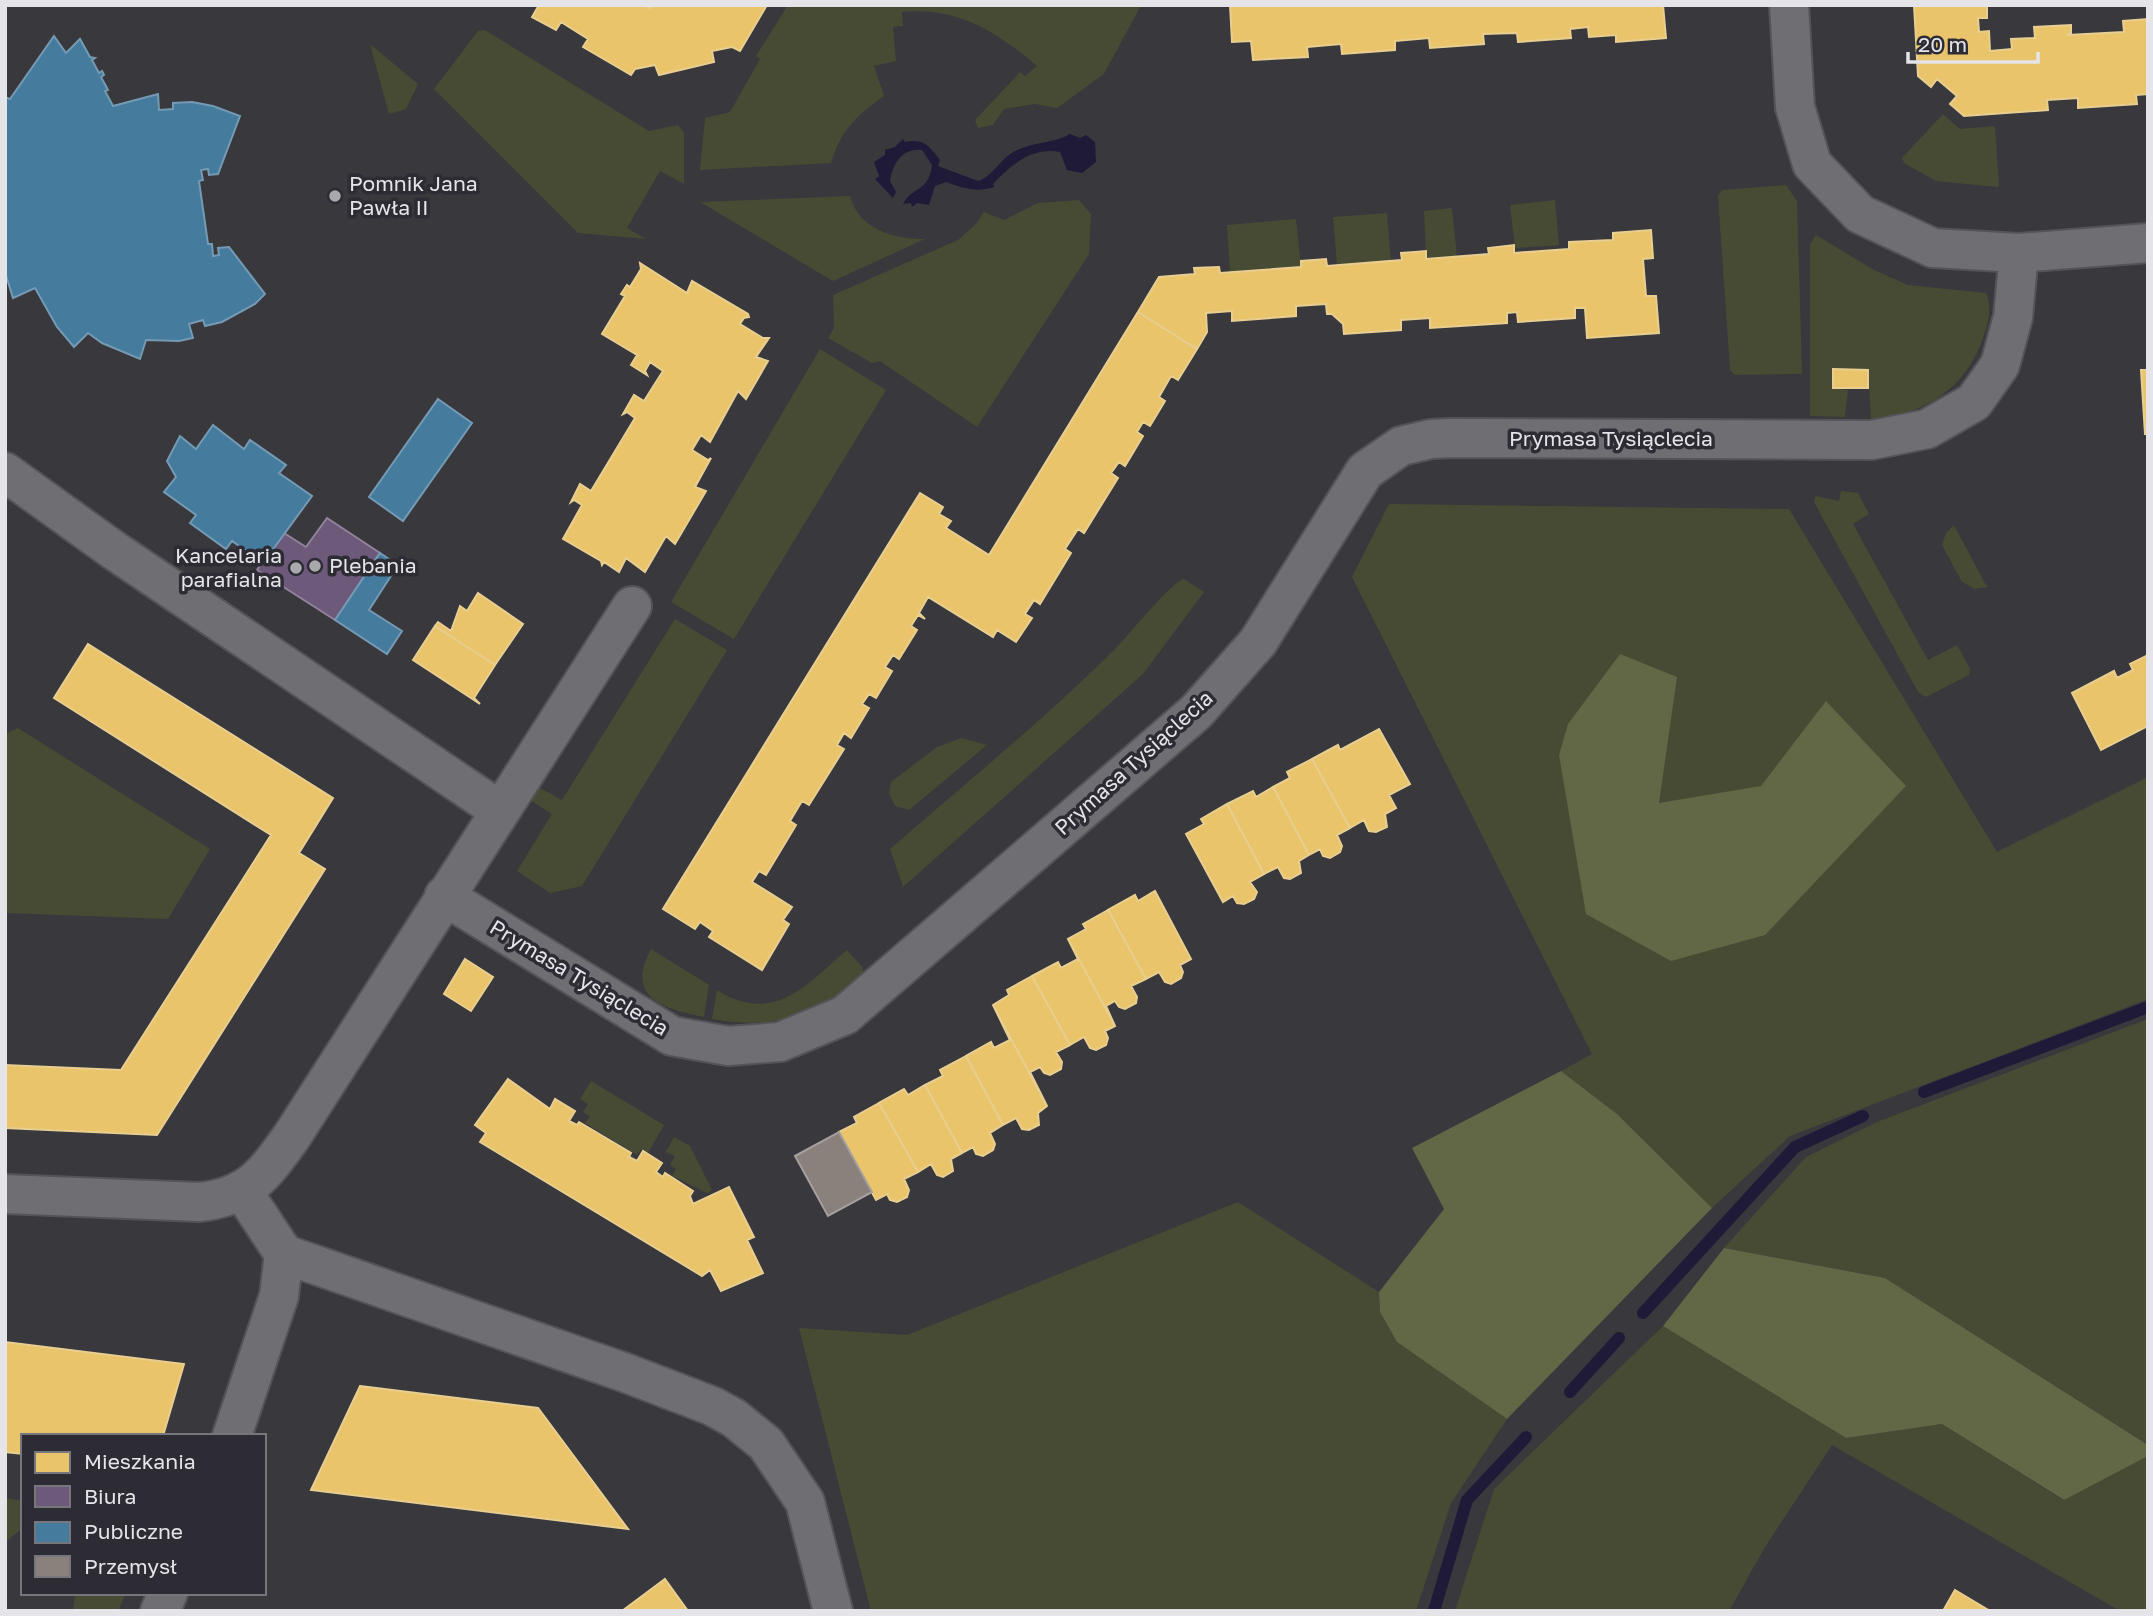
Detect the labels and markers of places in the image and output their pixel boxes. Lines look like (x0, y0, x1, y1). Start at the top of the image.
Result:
place label: Pomnik Jana Pawła II (349, 170, 478, 220)
marker: Pomnik Jana Pawła II (327, 188, 343, 204)
place label: Kancelaria parafialna (175, 542, 282, 592)
place label: Plebania (329, 552, 417, 578)
marker: Plebania (307, 558, 323, 574)
marker: Kancelaria parafialna (288, 560, 304, 576)

